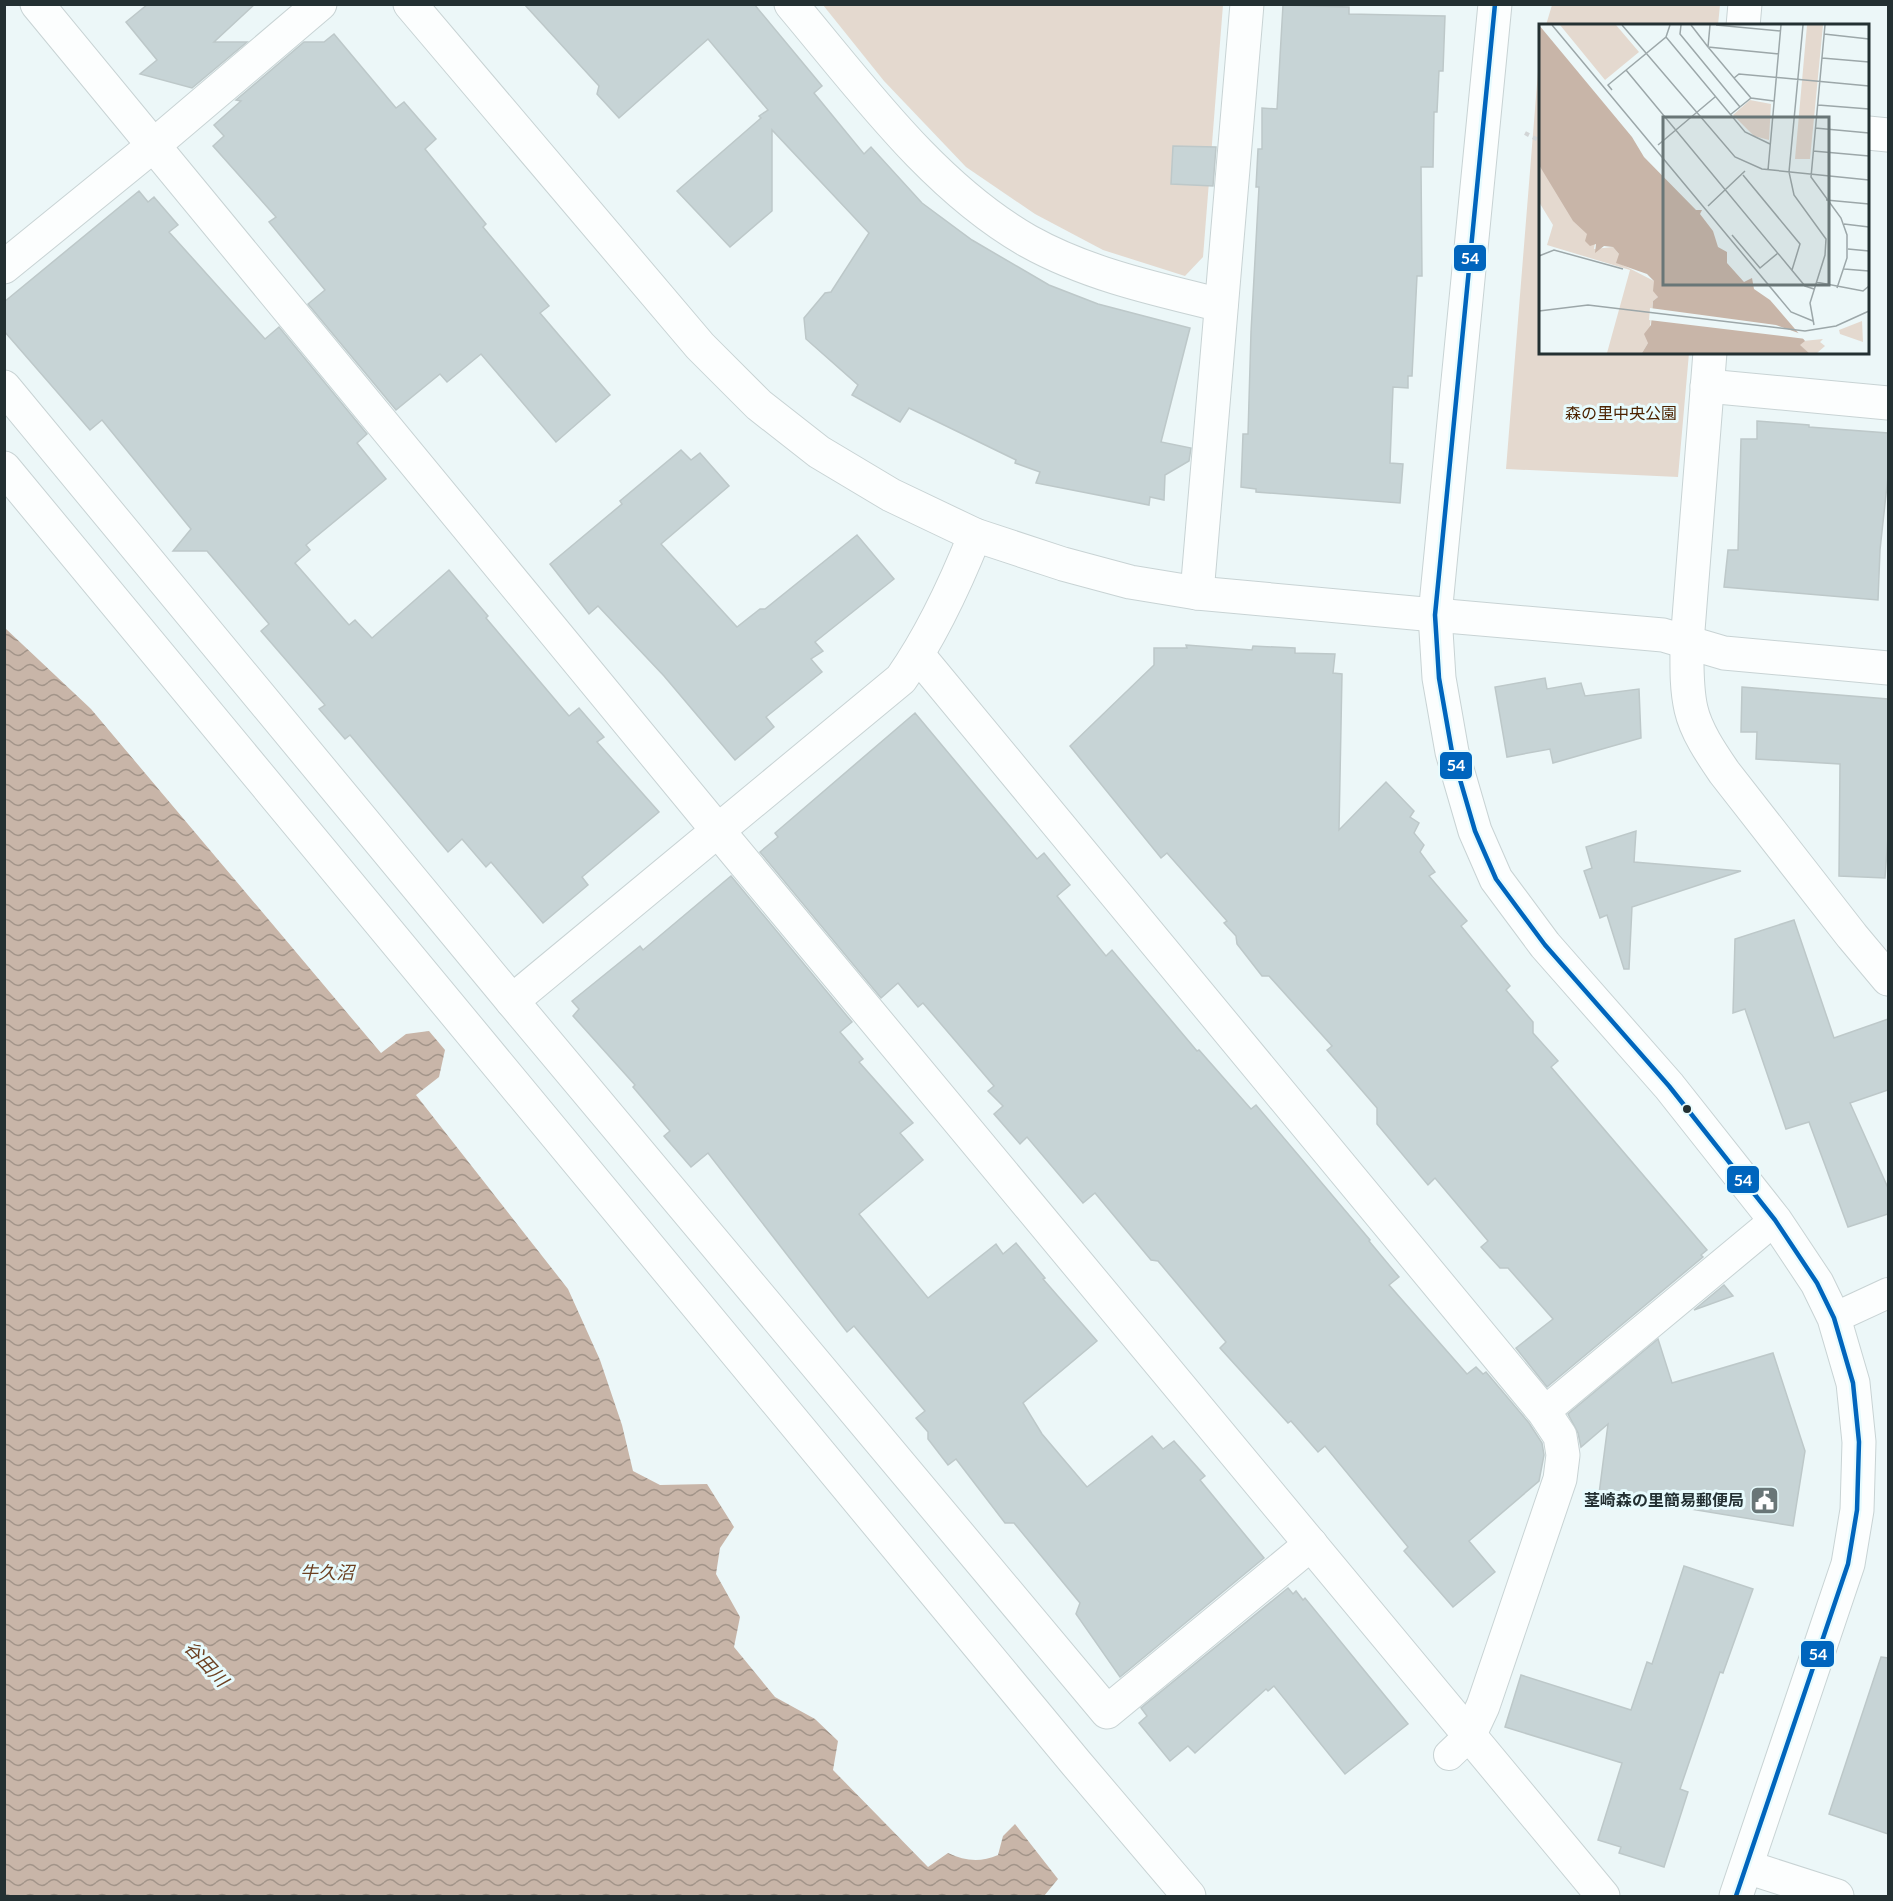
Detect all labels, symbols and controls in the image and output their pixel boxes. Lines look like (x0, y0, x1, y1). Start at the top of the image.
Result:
inset map (1539, 24, 1869, 354)
line badge: 54 (1453, 244, 1487, 272)
text: 54 (1461, 248, 1479, 267)
park label: 森の里中央公園 (1565, 403, 1677, 422)
line badge: 54 (1439, 751, 1473, 780)
text: 54 (1447, 755, 1465, 774)
unlabelled marker (1681, 1103, 1693, 1115)
line badge: 54 (1726, 1165, 1760, 1194)
text: 54 (1734, 1170, 1752, 1189)
public building icon: 茎崎森の里簡易郵便局 (1749, 1484, 1781, 1516)
place label: 茎崎森の里簡易郵便局 (1584, 1490, 1744, 1509)
water label: 牛久沼 (300, 1561, 357, 1583)
water label: 谷田川 (180, 1636, 235, 1692)
line badge: 54 (1800, 1640, 1835, 1668)
text: 54 (1809, 1644, 1827, 1663)

